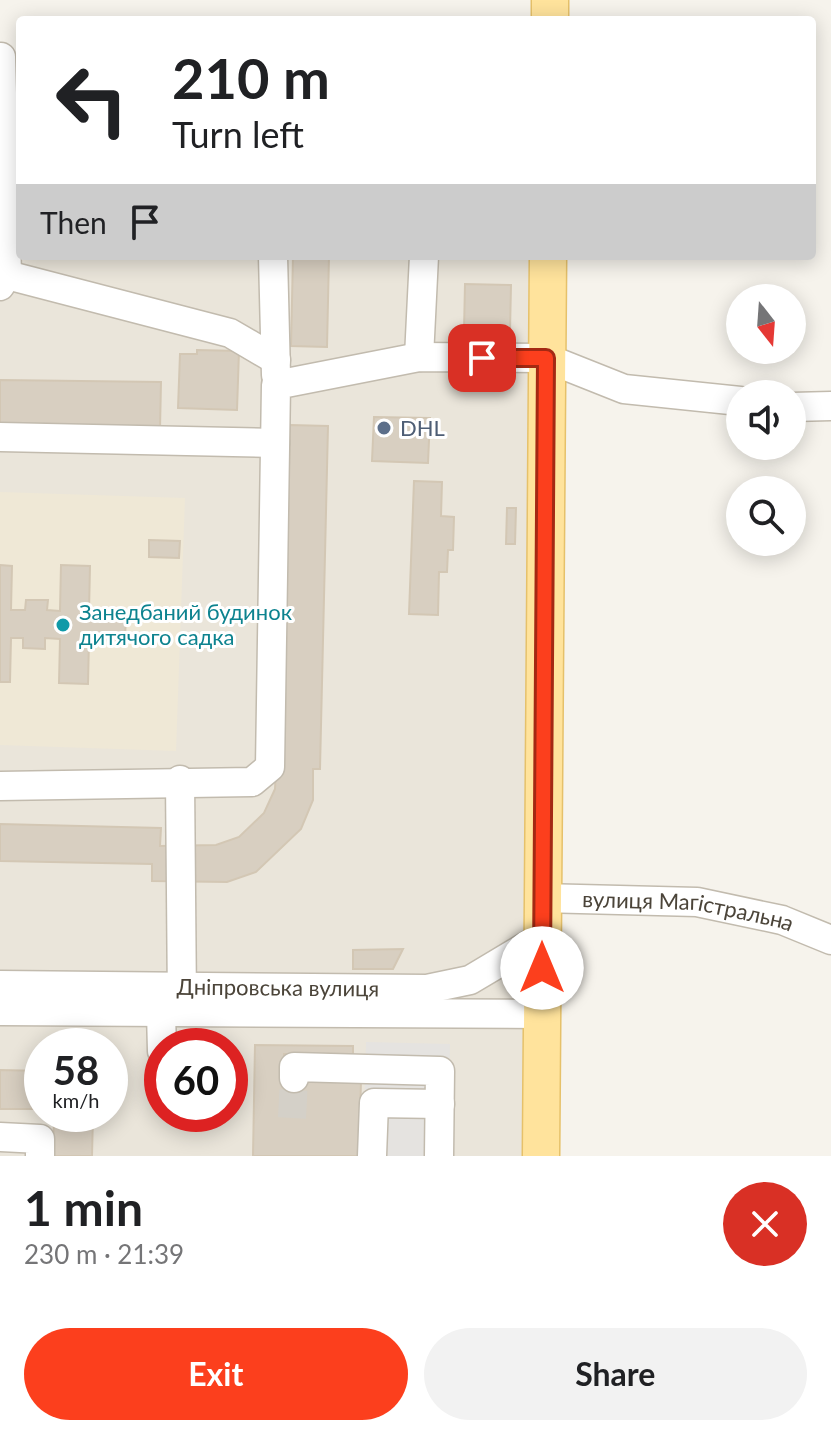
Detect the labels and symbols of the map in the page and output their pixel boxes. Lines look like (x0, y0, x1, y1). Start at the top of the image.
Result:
north arrow (726, 284, 806, 364)
pin (448, 324, 516, 392)
place label: DHL (400, 414, 445, 441)
marker: DHL (375, 419, 393, 437)
place label: Занедбаний будинок дитячого садка (79, 598, 293, 650)
marker: Занедбаний будинок дитячого садка (54, 616, 72, 634)
street label: вулиця Магістральна (582, 885, 798, 936)
position arrow (500, 926, 584, 1010)
street label: Дніпровська вулиця (177, 973, 379, 1002)
speed limit sign: 60 (144, 1028, 248, 1132)

